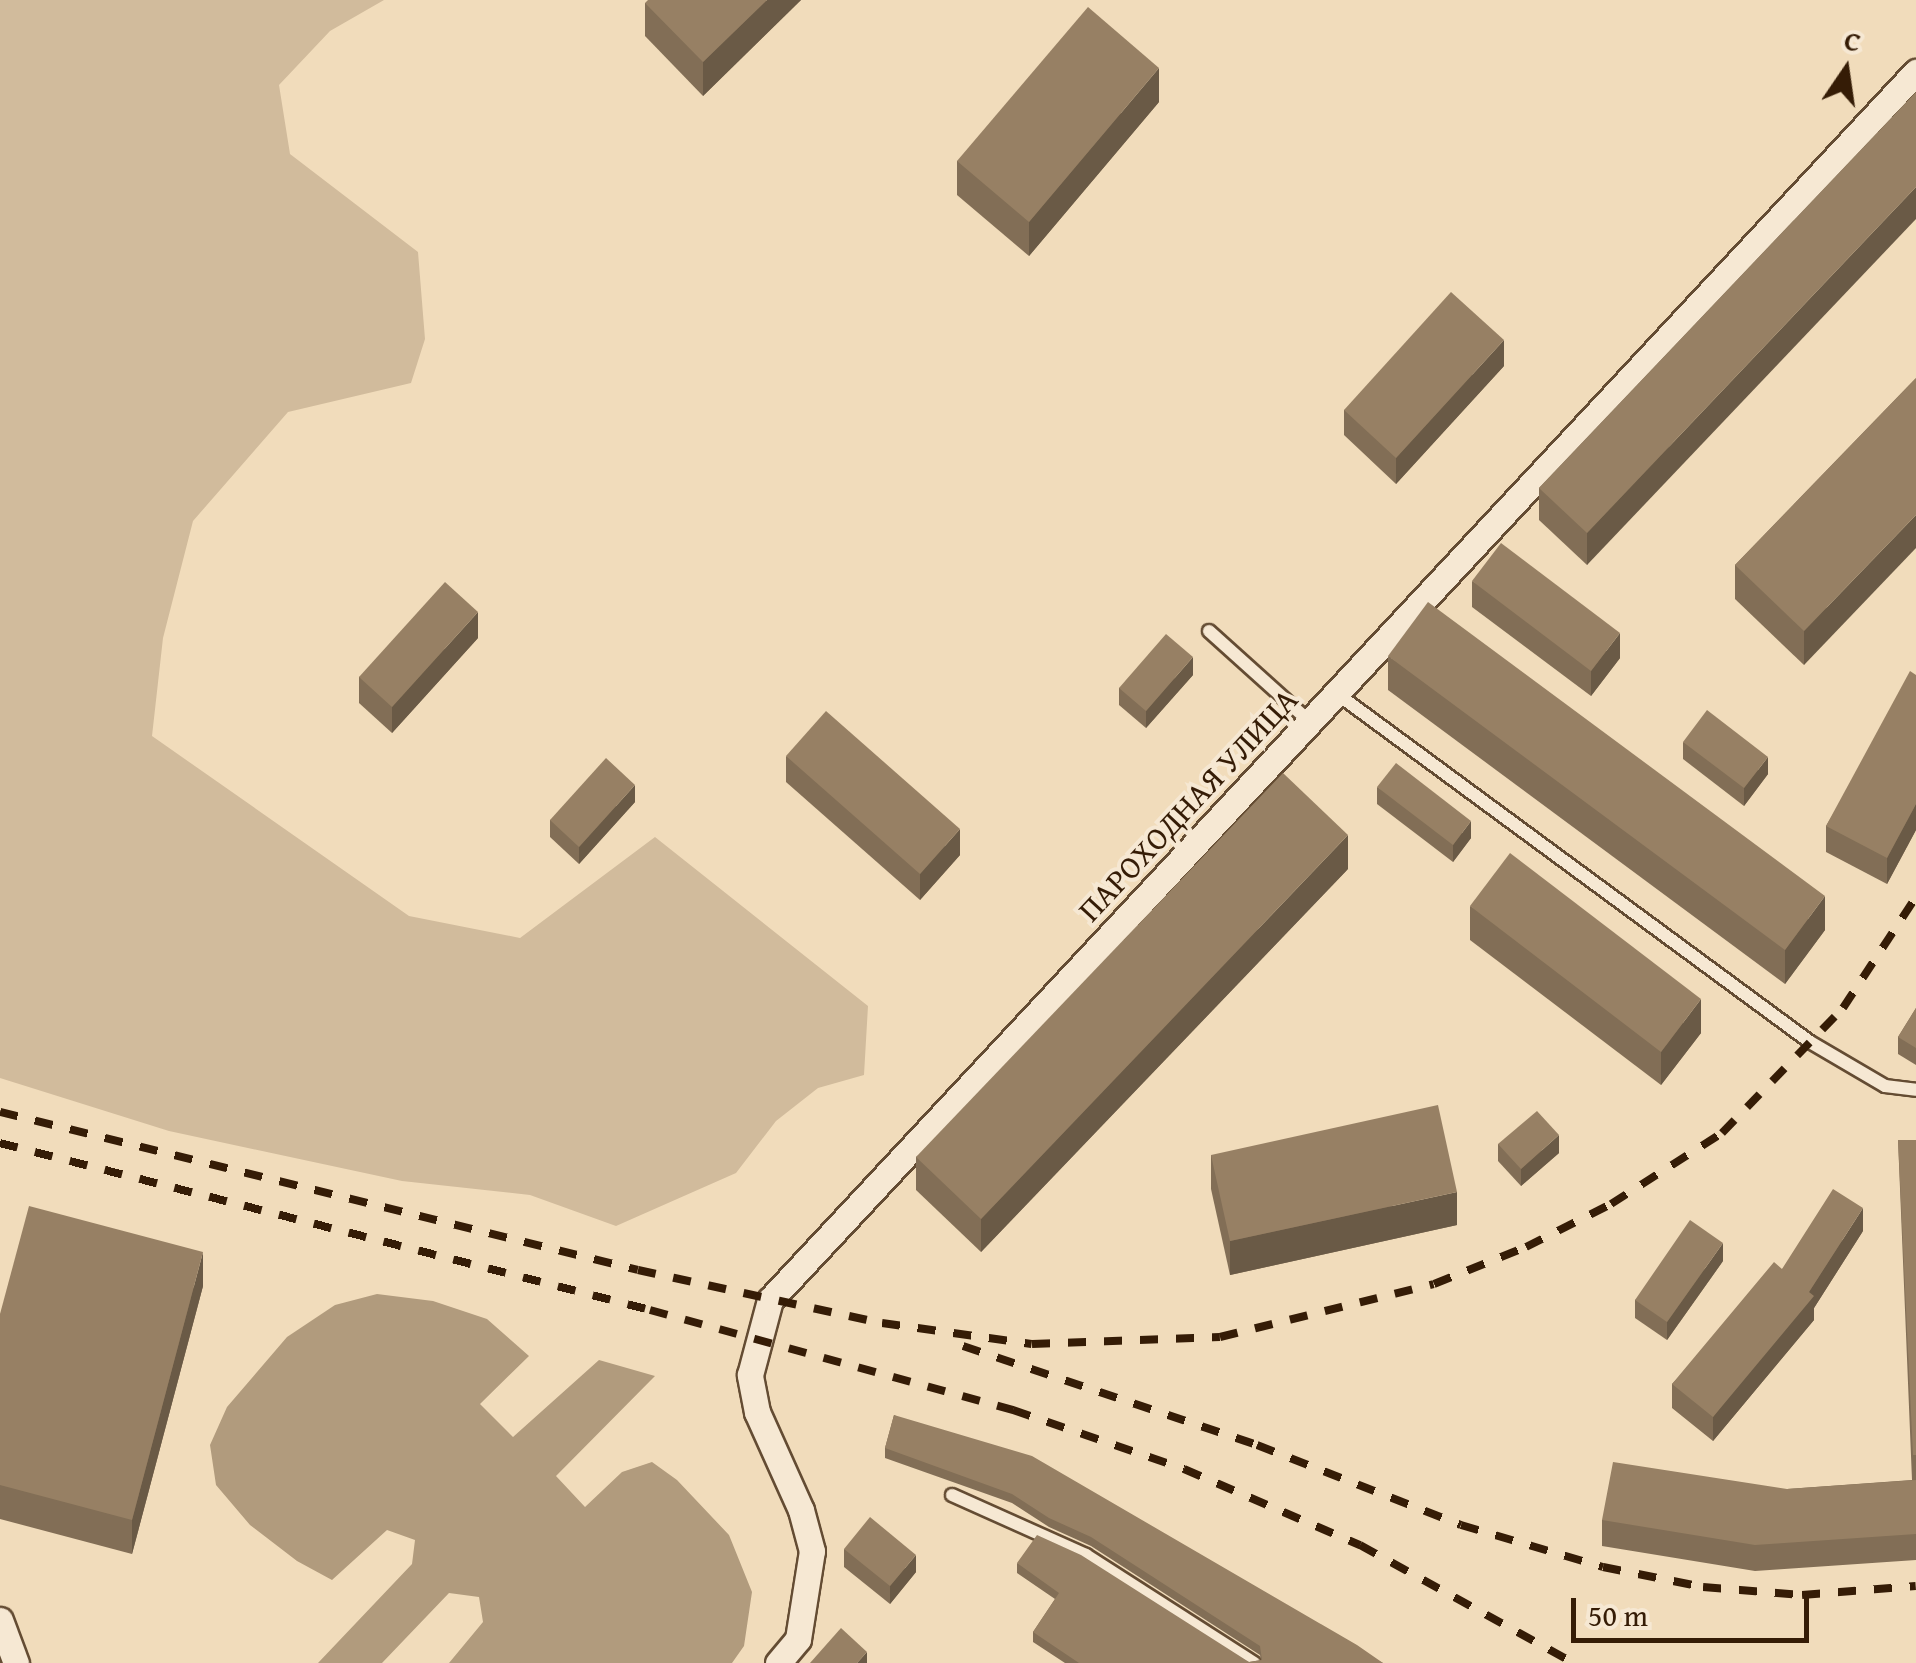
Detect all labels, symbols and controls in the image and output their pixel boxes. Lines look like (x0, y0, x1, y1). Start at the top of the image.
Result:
text: С (1841, 19, 1865, 62)
north arrow (1796, 20, 1896, 120)
street label: ПАРОХОДНАЯ УЛИЦА (1070, 681, 1306, 929)
scale bar (1576, 1578, 1814, 1640)
text: 50 m (1588, 1593, 1648, 1637)

